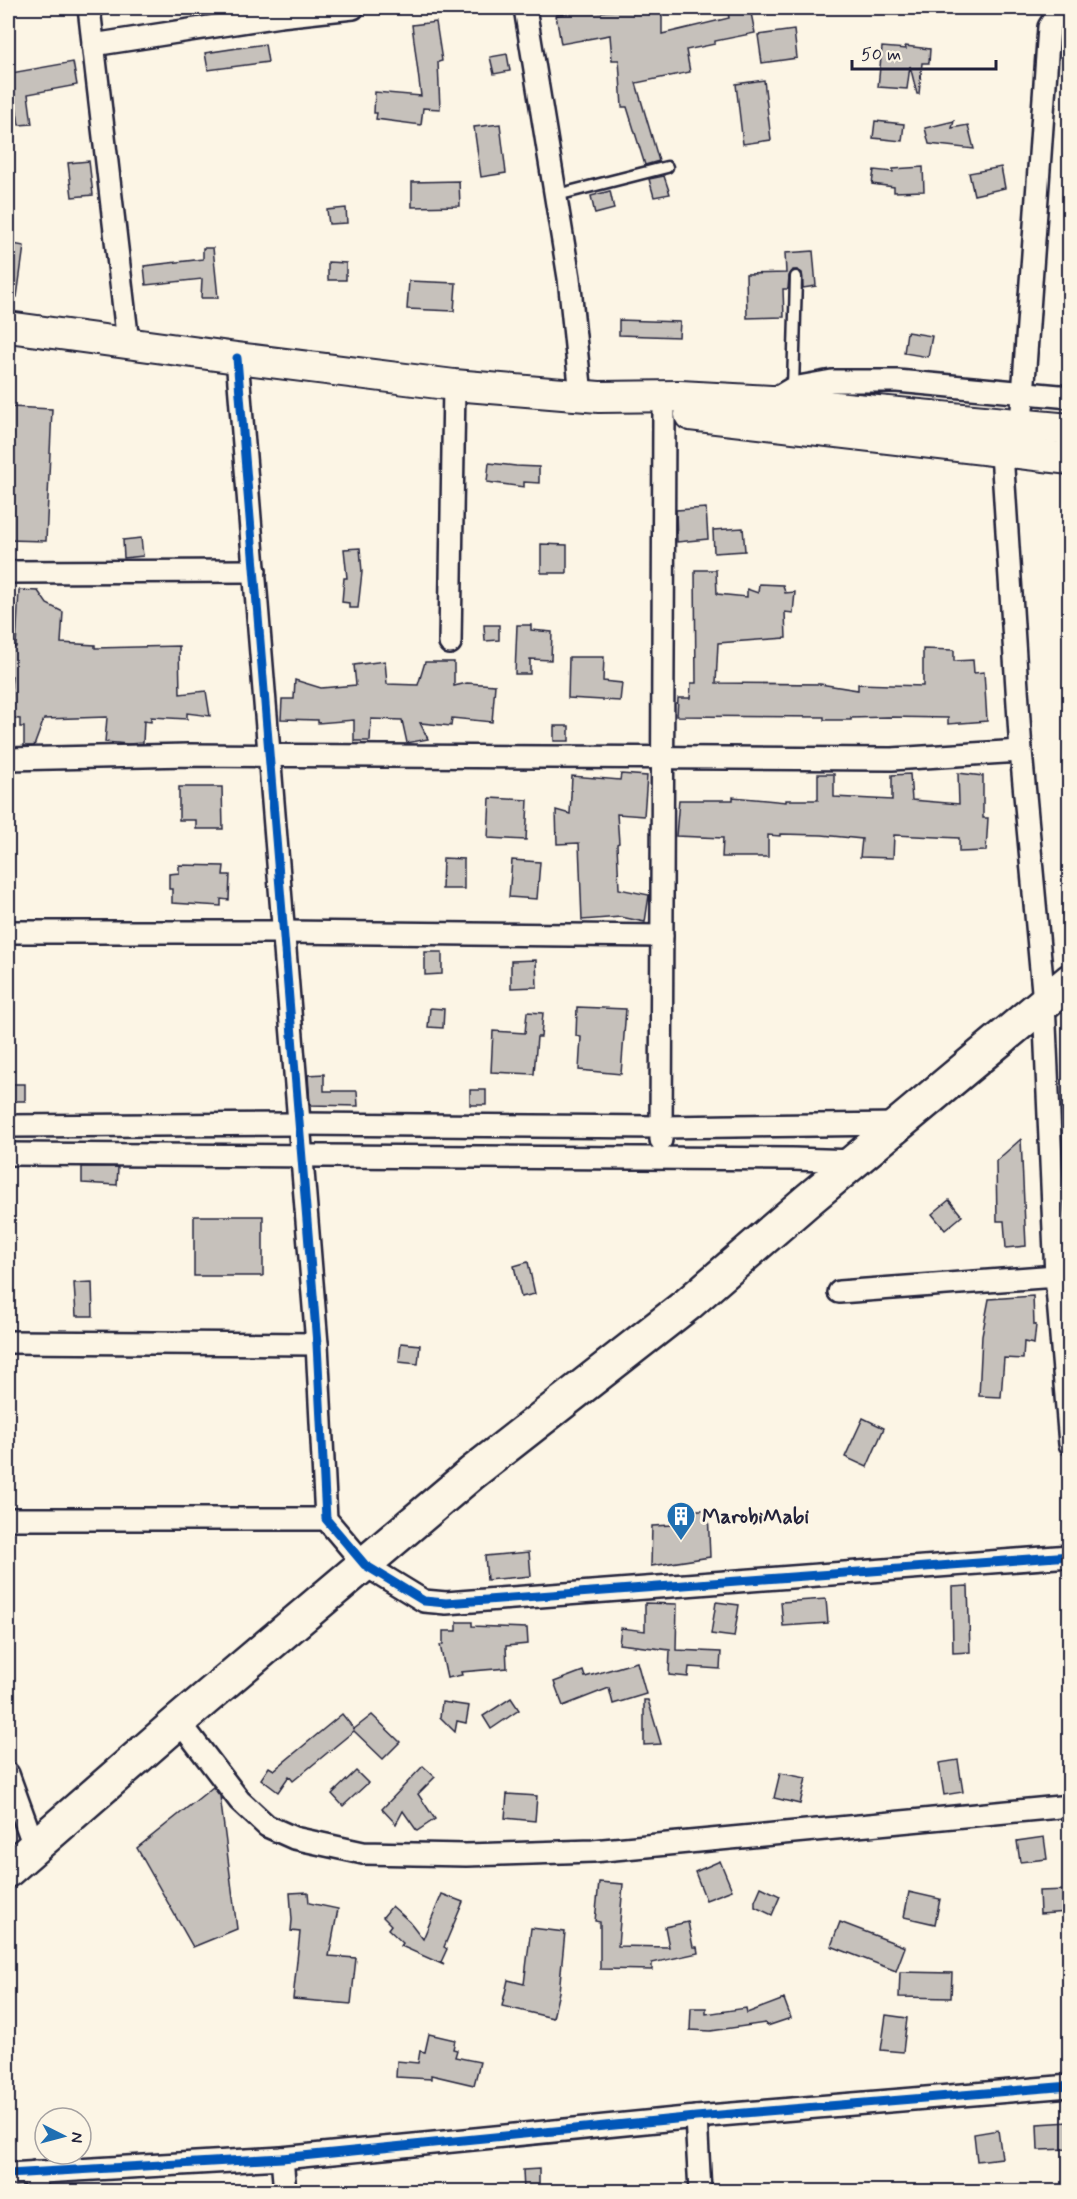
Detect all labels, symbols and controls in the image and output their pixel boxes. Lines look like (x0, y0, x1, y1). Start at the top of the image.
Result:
scale bar (852, 33, 996, 71)
text: 50 m (861, 43, 901, 67)
building icon: MarobiMabi (665, 1500, 697, 1542)
place label: MarobiMabi (702, 1503, 809, 1531)
north arrow (33, 2106, 93, 2166)
text: N (65, 2131, 87, 2144)

